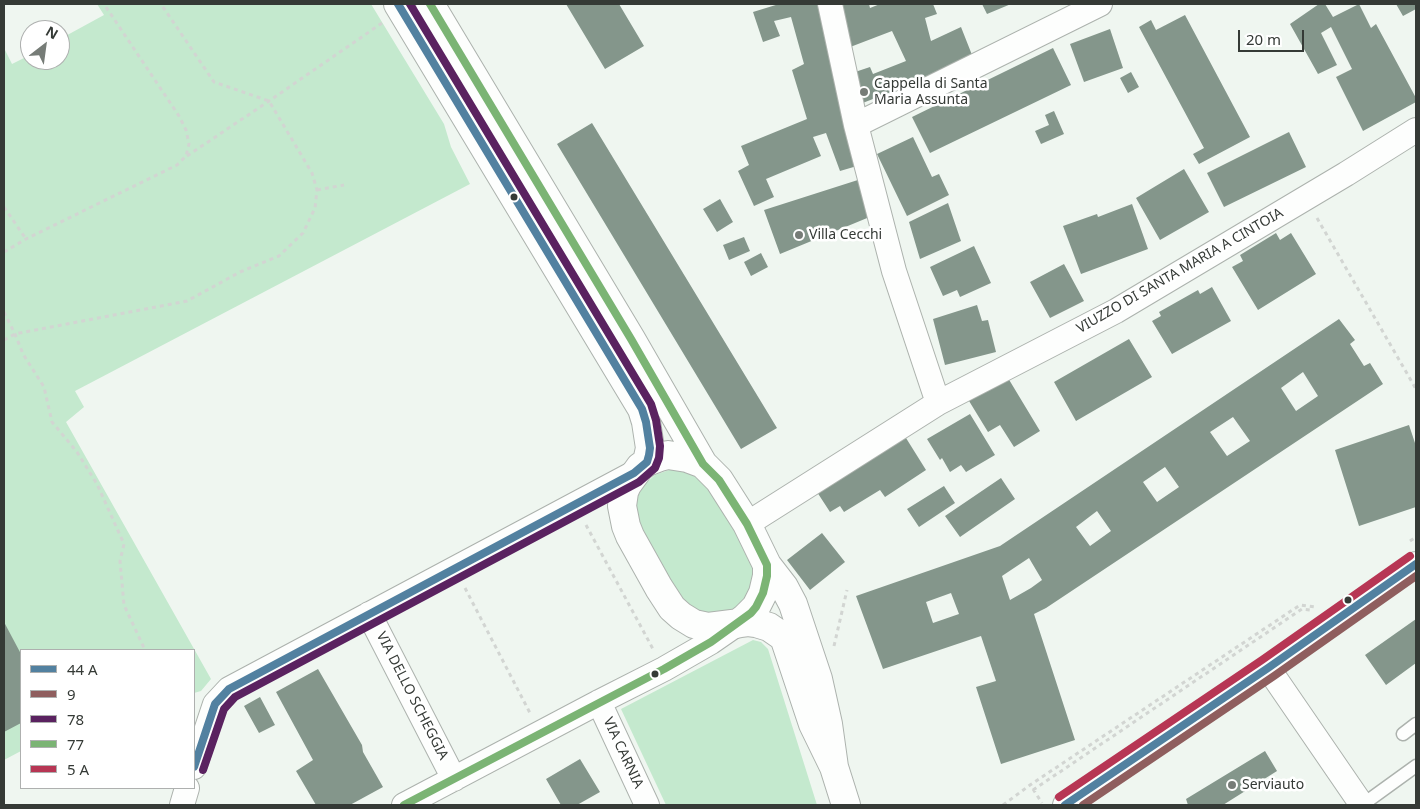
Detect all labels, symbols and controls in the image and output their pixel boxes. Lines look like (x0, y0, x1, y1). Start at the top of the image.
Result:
north arrow (20, 20, 70, 70)
scale bar (1240, 20, 1306, 52)
text: N (43, 21, 62, 44)
text: 20 m (1246, 29, 1281, 49)
place label: Cappella di Santa Maria Assunta (874, 76, 987, 108)
marker: Cappella di Santa Maria Assunta (858, 86, 870, 98)
unlabelled marker (509, 192, 519, 202)
street label: VIUZZO DI SANTA MARIA A CINTOIA (1074, 205, 1286, 337)
place label: Villa Cecchi (809, 227, 882, 243)
marker: Villa Cecchi (793, 229, 805, 241)
unlabelled marker (1343, 595, 1353, 605)
street label: VIA DELLO SCHEGGIA (372, 629, 452, 763)
legend (20, 649, 195, 789)
text: 44 A (67, 659, 98, 679)
unlabelled marker (650, 669, 660, 679)
text: 9 (67, 684, 76, 704)
text: 78 (67, 709, 84, 729)
street label: VIA CARNIA (599, 715, 647, 791)
text: 77 (67, 734, 84, 754)
text: 5 A (67, 759, 89, 779)
place label: Serviauto (1242, 777, 1304, 793)
marker: Serviauto (1226, 779, 1238, 791)

